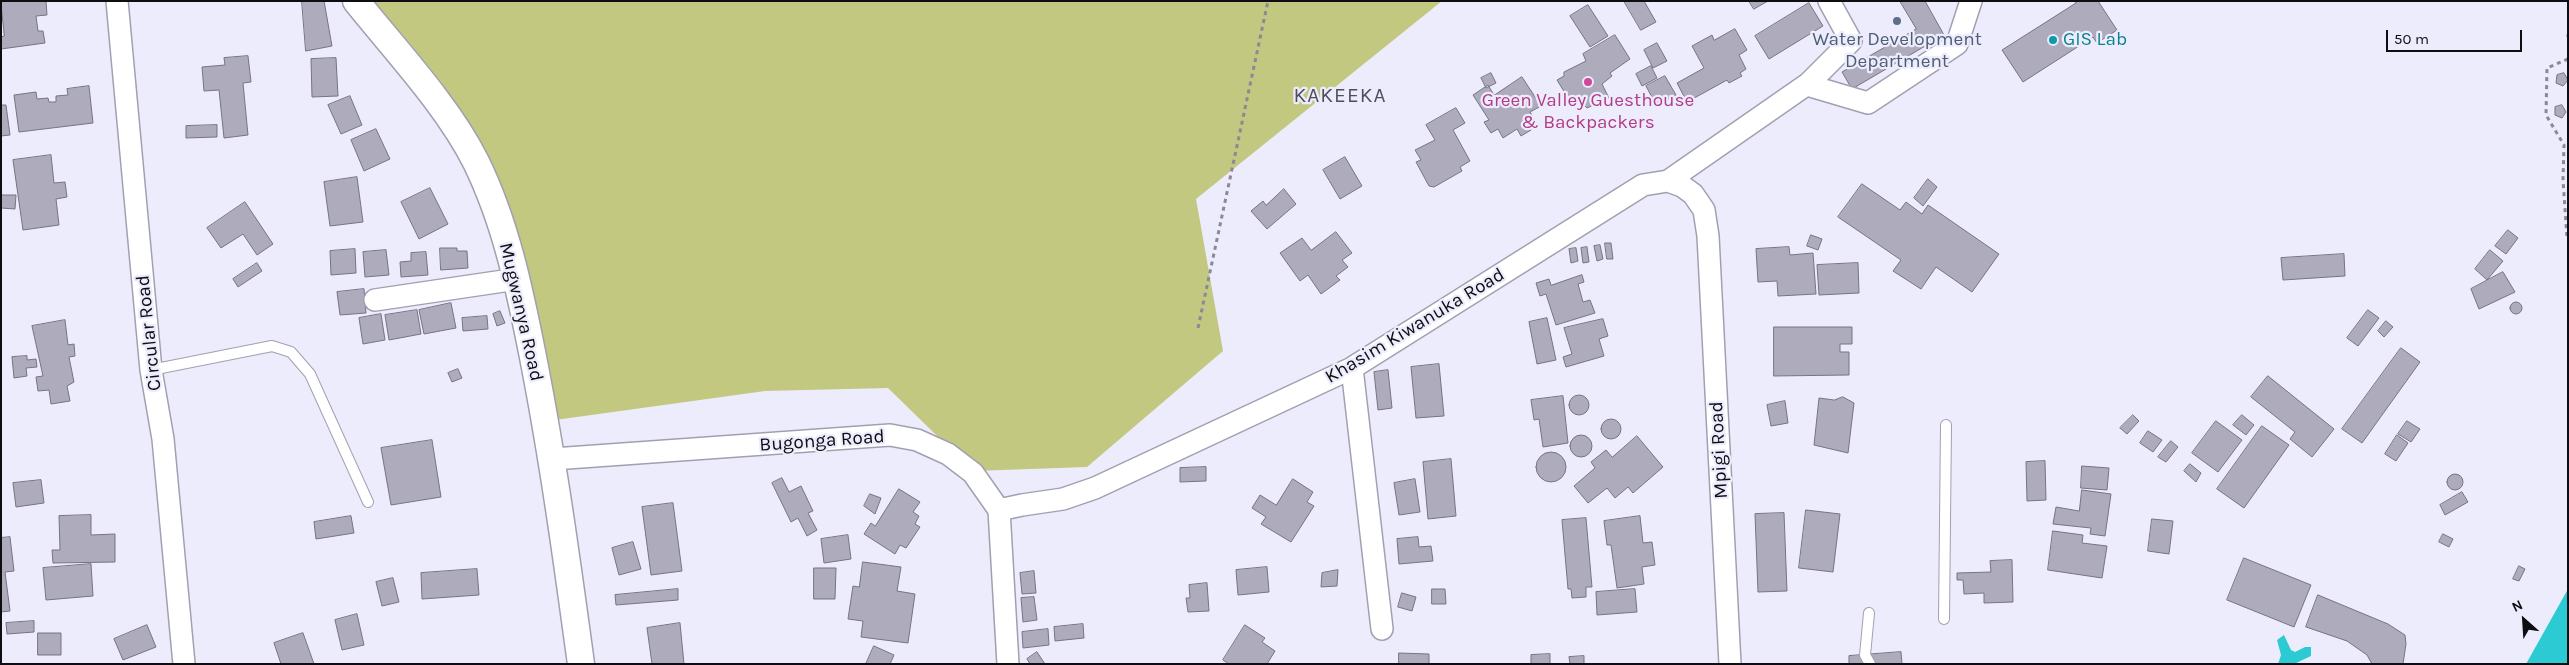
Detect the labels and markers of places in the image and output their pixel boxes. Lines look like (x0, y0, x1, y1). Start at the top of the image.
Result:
marker: Water Development Department (1891, 15, 1903, 27)
place label: Water Development Department (1812, 29, 1982, 73)
place label: GIS Lab (2063, 29, 2127, 51)
marker: GIS Lab (2047, 34, 2059, 46)
marker: Green Valley Guesthouse & Backpackers (1582, 76, 1594, 88)
place label: Green Valley Guesthouse & Backpackers (1482, 90, 1694, 134)

